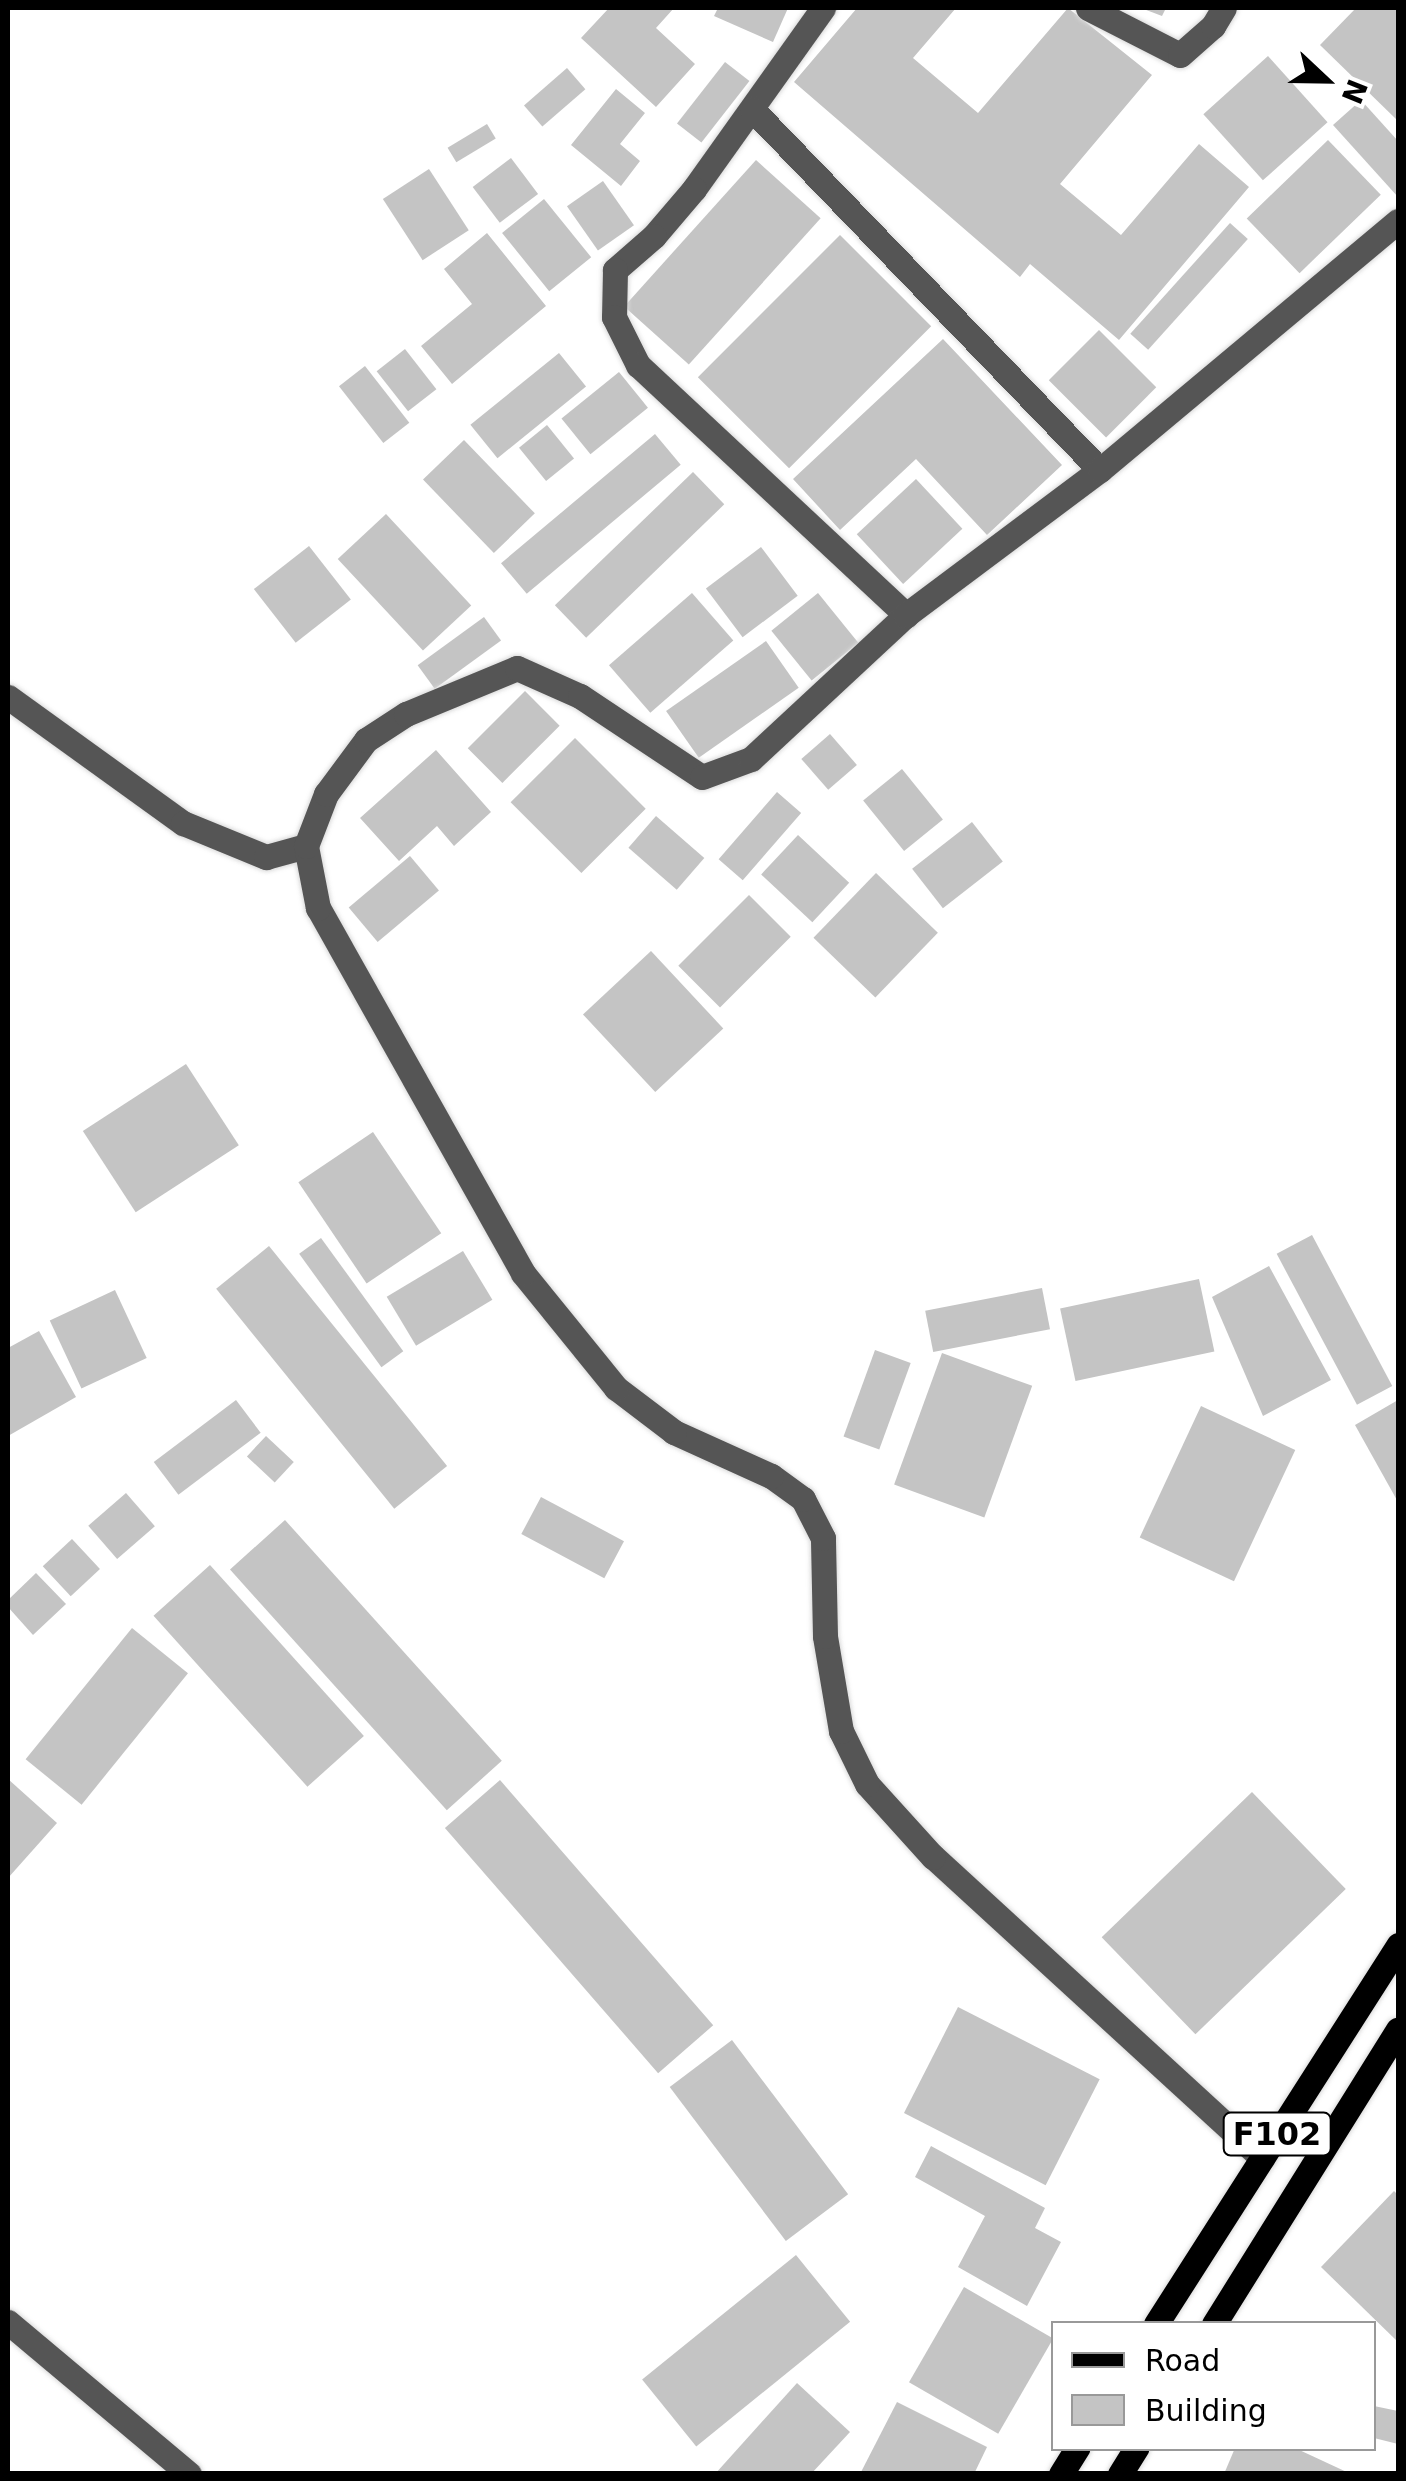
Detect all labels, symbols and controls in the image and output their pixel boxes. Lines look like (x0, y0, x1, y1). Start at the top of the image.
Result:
north arrow (1276, 30, 1376, 130)
text: N (1335, 74, 1374, 108)
road number: F102 (1222, 2107, 1332, 2161)
legend (1051, 2321, 1376, 2451)
text: Road (1145, 2343, 1220, 2378)
text: Building (1145, 2393, 1267, 2428)

